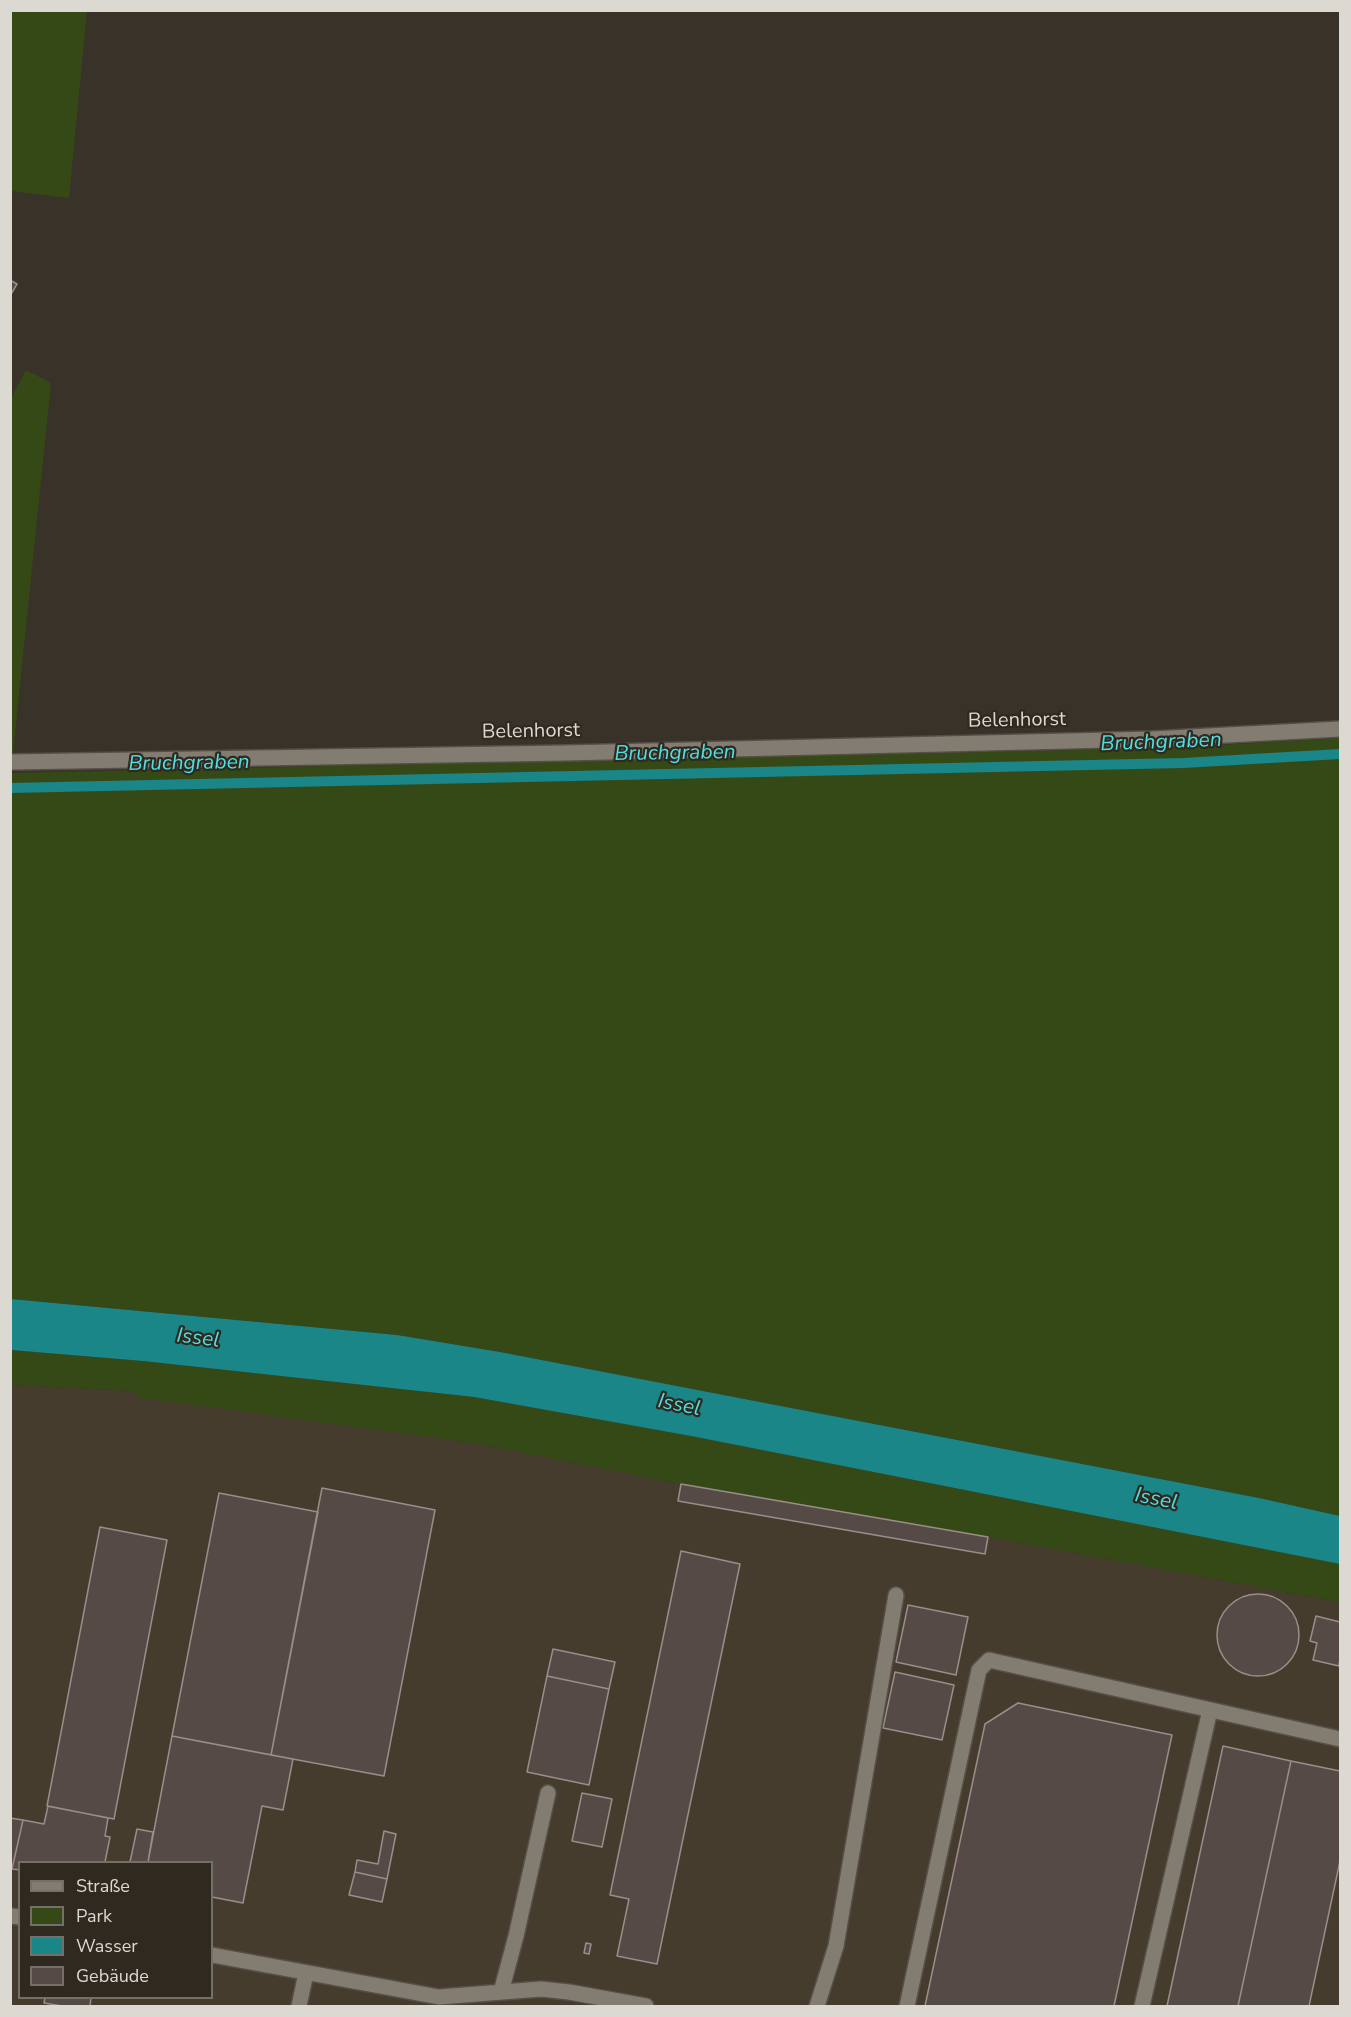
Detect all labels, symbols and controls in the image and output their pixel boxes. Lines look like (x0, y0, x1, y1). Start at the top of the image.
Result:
street label: Belenhorst (968, 708, 1066, 734)
street label: Belenhorst (482, 719, 580, 745)
water label: Bruchgraben (1100, 728, 1222, 758)
water label: Bruchgraben (614, 740, 736, 768)
water label: Bruchgraben (128, 750, 250, 778)
water label: Issel (175, 1324, 221, 1354)
water label: Issel (655, 1390, 703, 1422)
water label: Issel (1132, 1484, 1180, 1516)
legend (18, 1861, 213, 1999)
text: Straße (76, 1874, 130, 1898)
text: Park (76, 1904, 112, 1928)
text: Wasser (76, 1934, 138, 1958)
text: Gebäude (76, 1964, 149, 1988)

